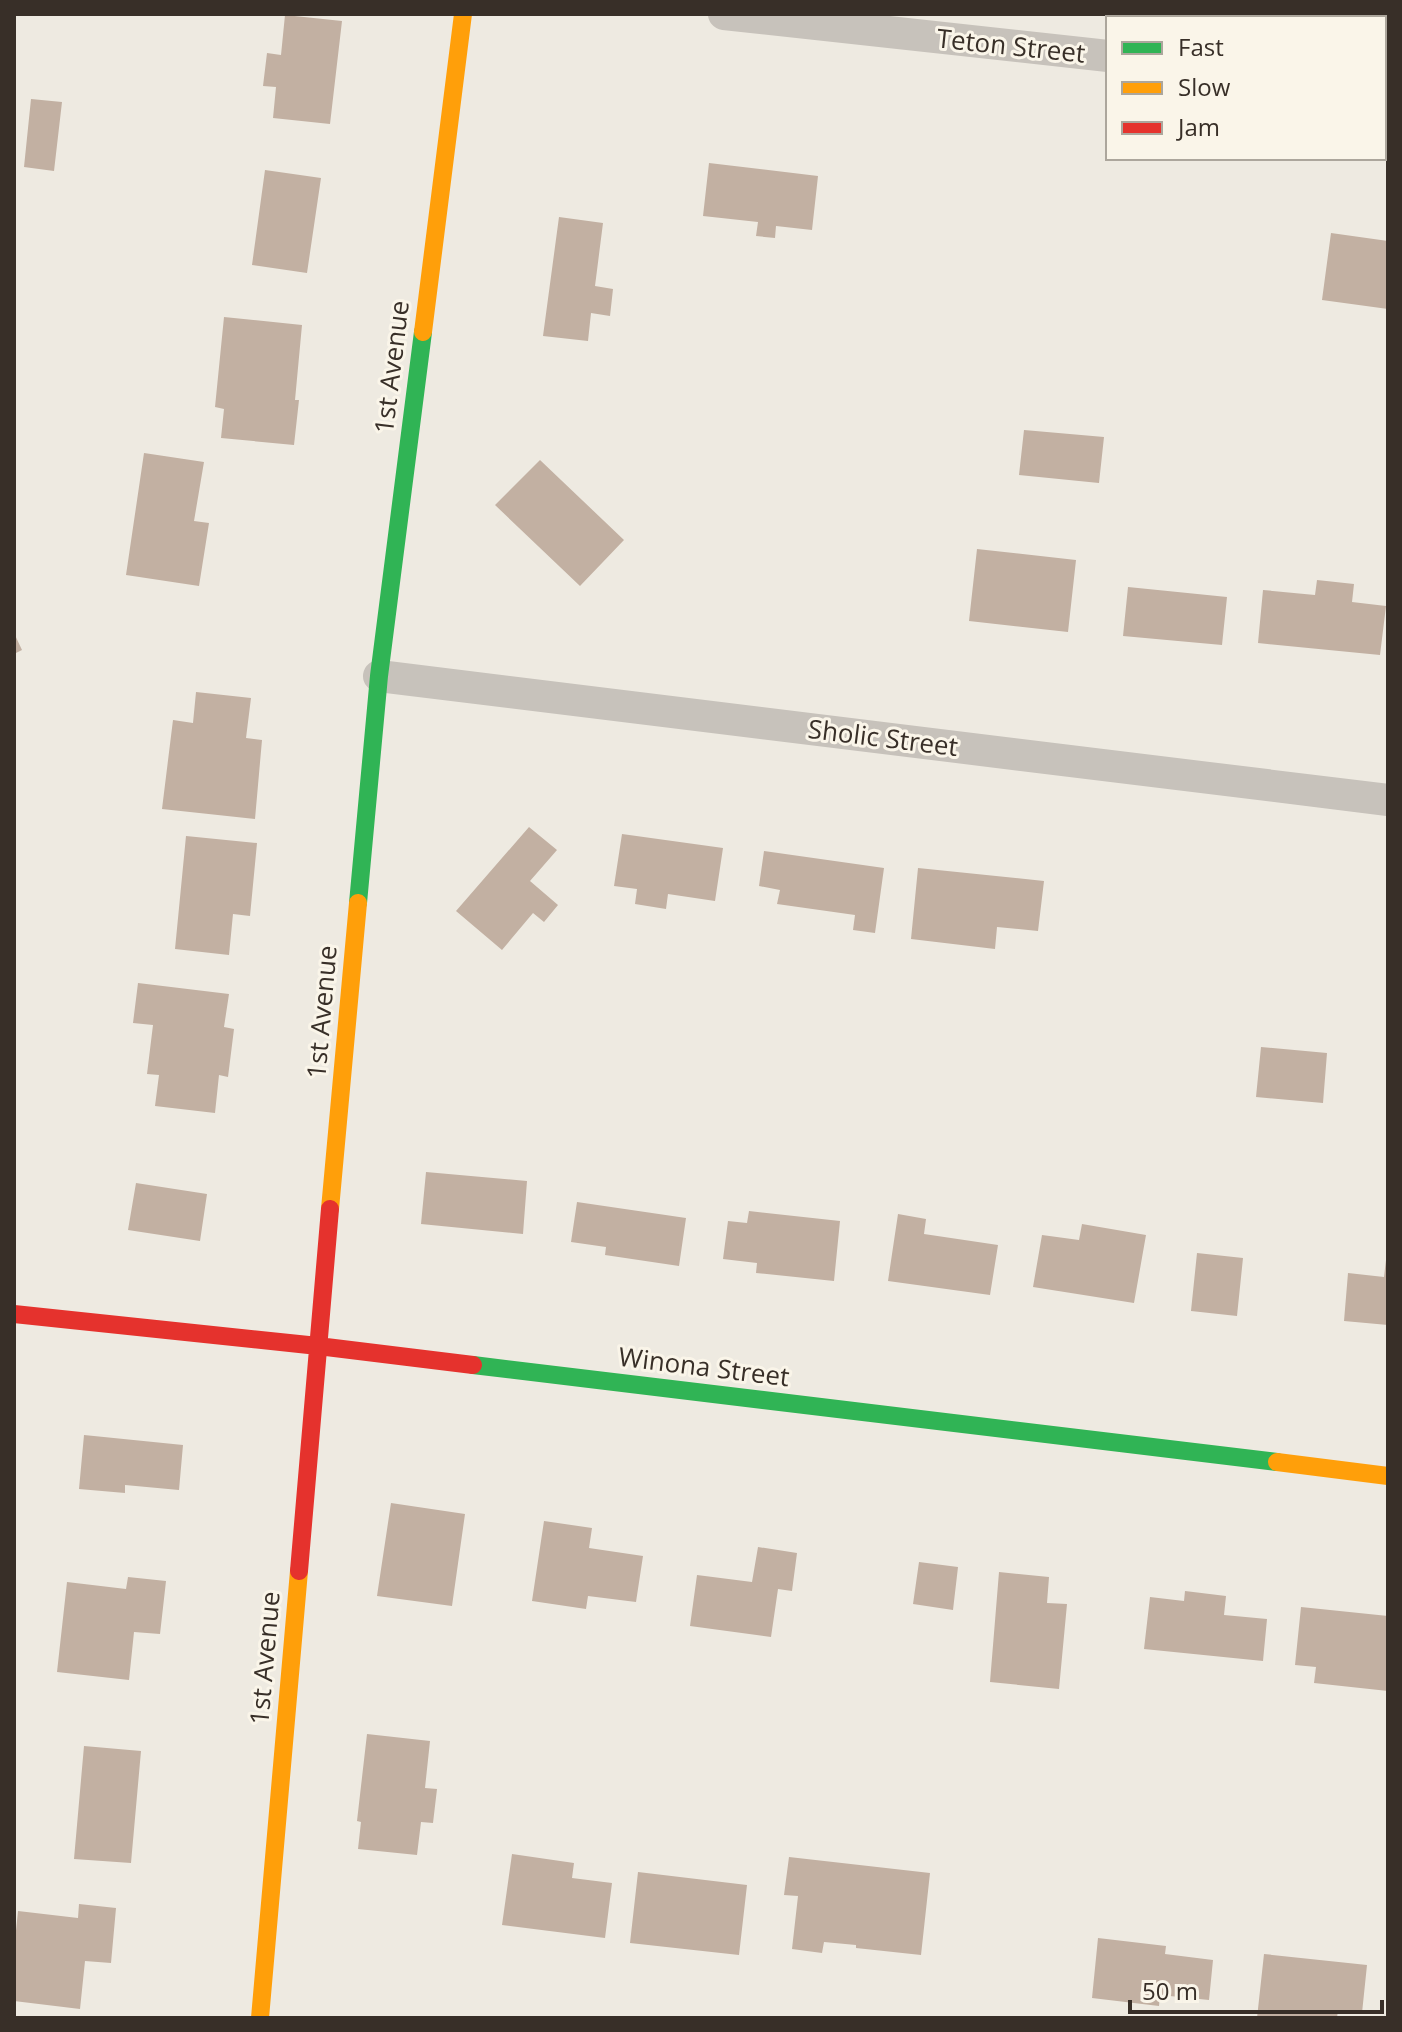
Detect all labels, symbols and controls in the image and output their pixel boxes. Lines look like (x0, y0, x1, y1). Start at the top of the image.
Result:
legend (1106, 16, 1386, 160)
street label: Teton Street (935, 19, 1087, 71)
text: Fast (1178, 30, 1224, 63)
text: Slow (1178, 70, 1231, 103)
text: Jam (1176, 110, 1220, 143)
street label: 1st Avenue (365, 298, 417, 435)
street label: Sholic Street (806, 710, 960, 764)
street label: 1st Avenue (297, 944, 345, 1080)
street label: Winona Street (617, 1338, 792, 1394)
street label: 1st Avenue (240, 1590, 288, 1726)
scale bar (1130, 1964, 1382, 2014)
text: 50 m (1142, 1974, 1198, 2007)

